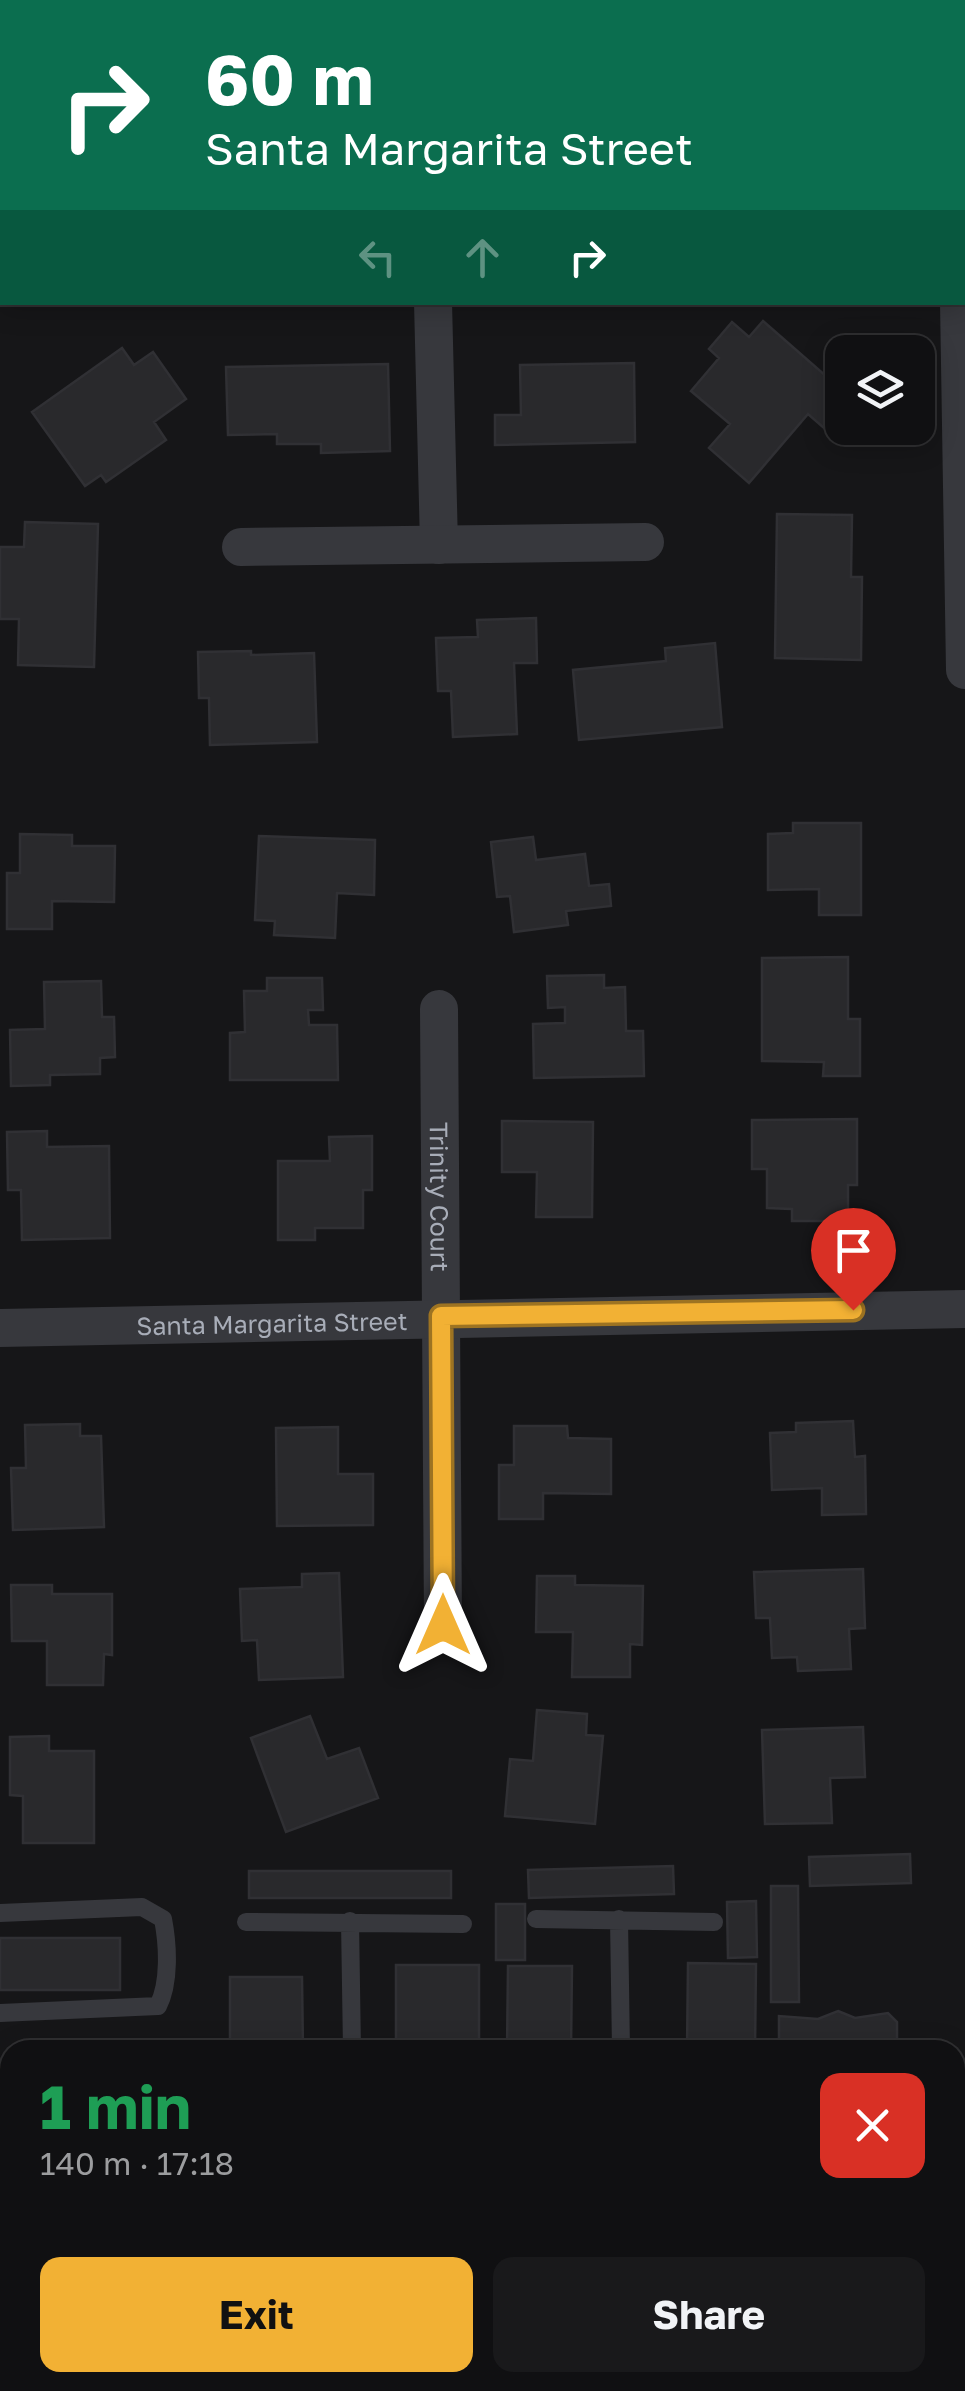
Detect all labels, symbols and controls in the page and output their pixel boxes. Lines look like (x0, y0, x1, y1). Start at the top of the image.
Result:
text: 60 m (205, 36, 374, 120)
icon: right (40, 40, 170, 170)
text: Santa Margarita Street (205, 121, 693, 175)
icon: left (350, 230, 405, 285)
icon: ahead (455, 230, 510, 285)
icon: right (560, 230, 615, 285)
map controls (825, 335, 935, 445)
button: layers (825, 335, 935, 445)
street label: Trinity Court (424, 1122, 456, 1272)
pin (811, 1208, 896, 1311)
icon: arrive (826, 1223, 881, 1278)
street label: Santa Margarita Street (136, 1304, 408, 1341)
position arrow (391, 1573, 495, 1677)
text: 1 min (40, 2070, 191, 2142)
button: close (820, 2073, 925, 2178)
text: 140 m · 17:18 (40, 2144, 234, 2182)
button: Exit (40, 2257, 473, 2372)
button: Share (493, 2257, 925, 2372)

